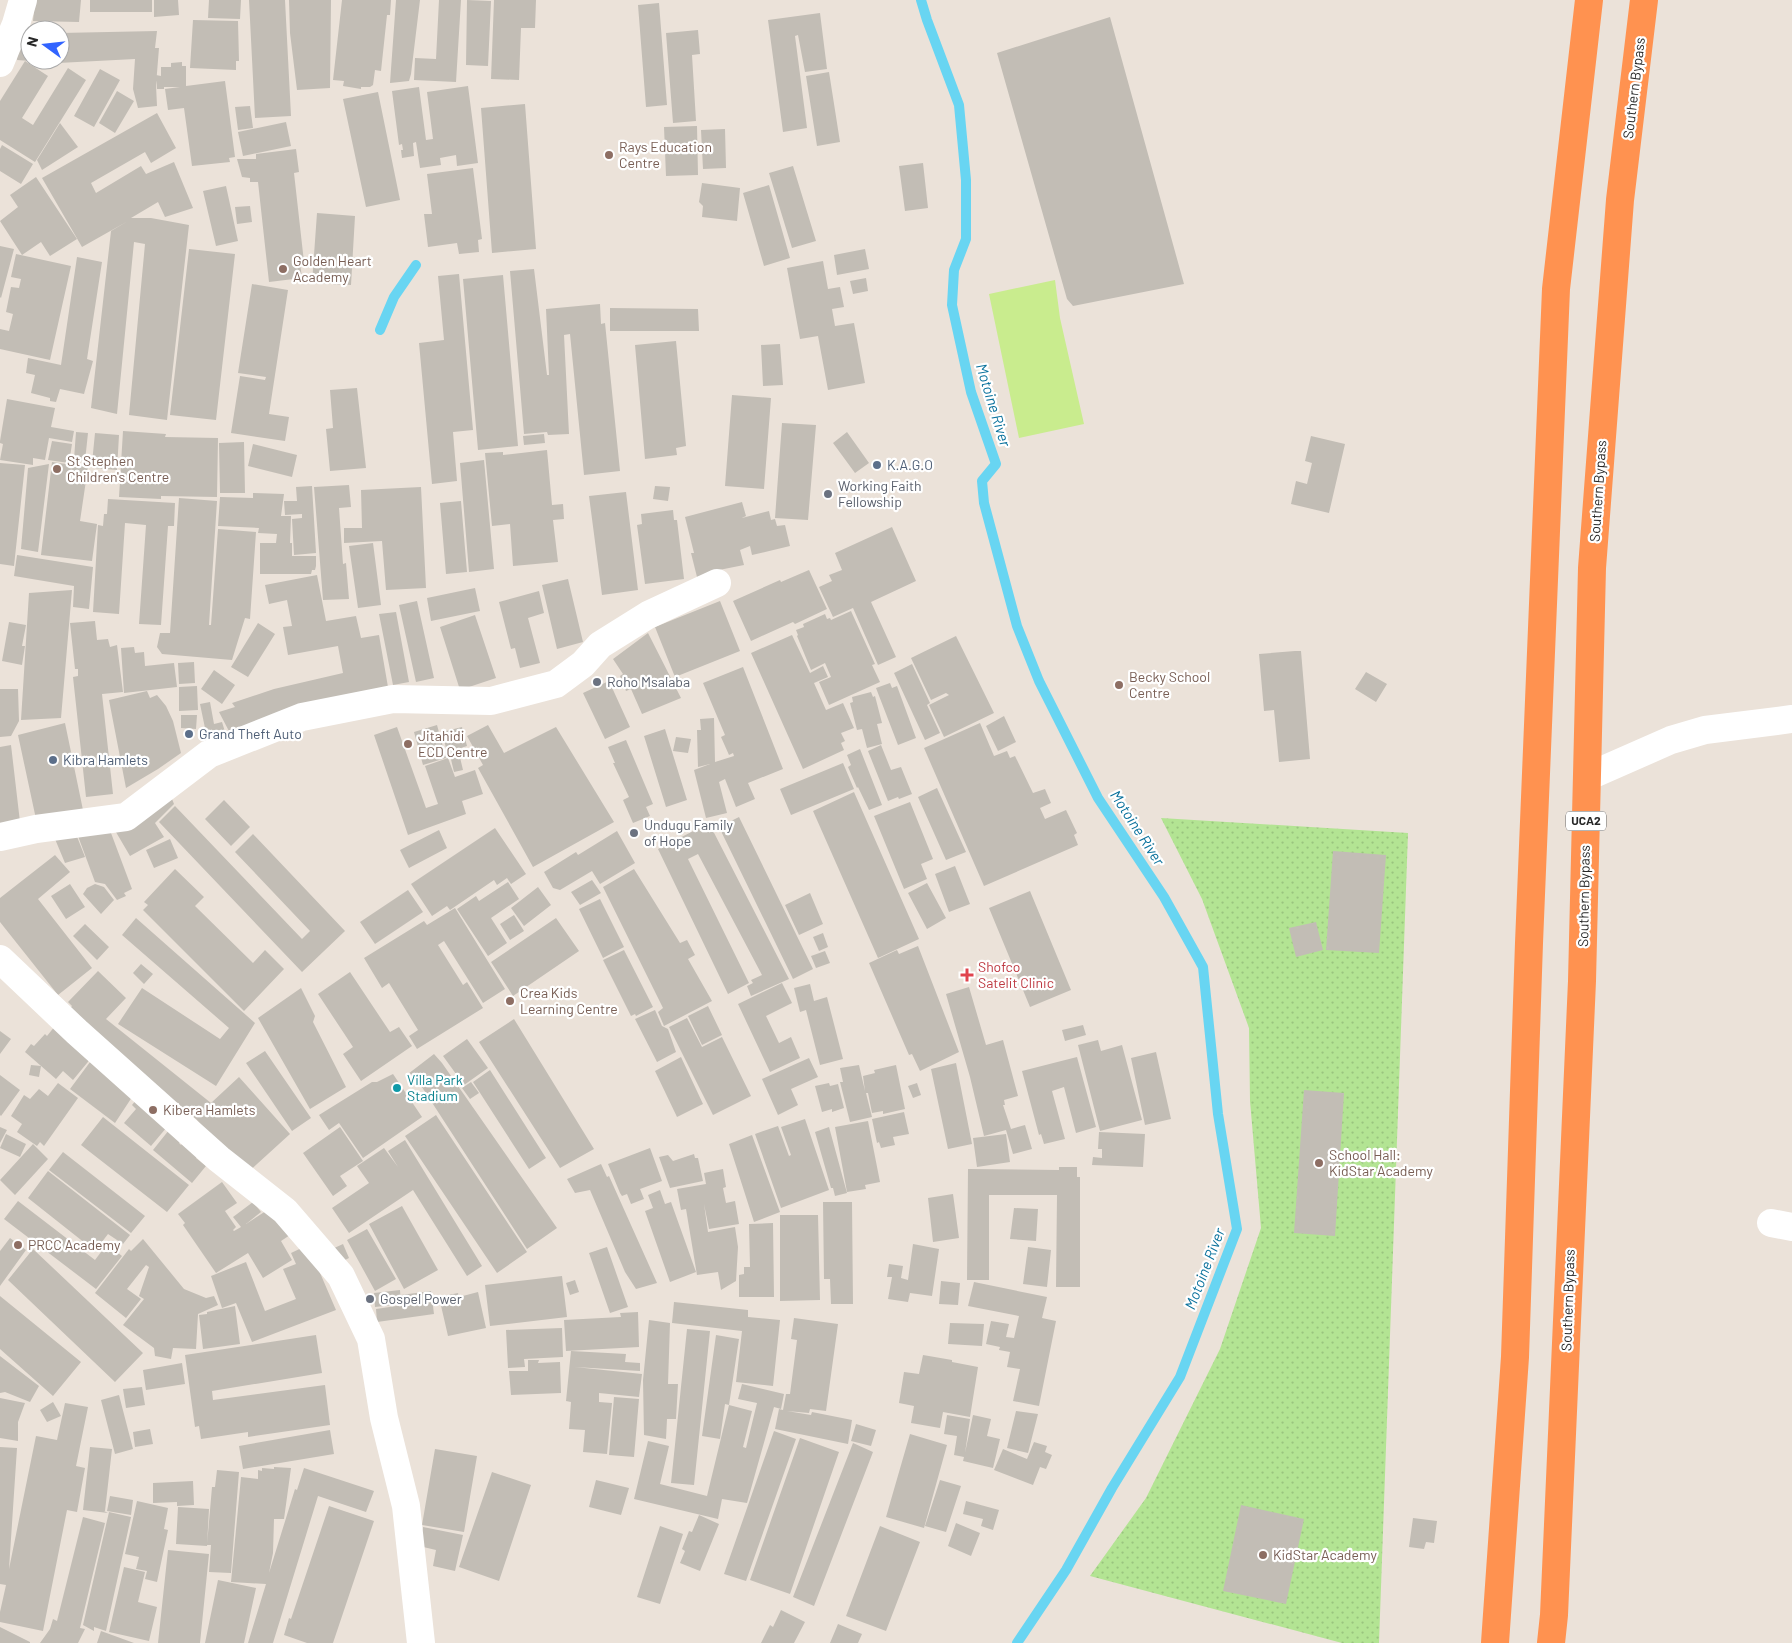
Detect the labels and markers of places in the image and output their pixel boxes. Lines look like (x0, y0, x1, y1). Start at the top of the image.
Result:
place label: Rays Education Centre (619, 138, 712, 171)
marker: Rays Education Centre (603, 149, 615, 161)
place label: Golden Heart Academy (293, 252, 372, 285)
marker: Golden Heart Academy (277, 263, 289, 275)
place label: St Stephen Children's Centre (67, 452, 169, 485)
place label: K.A.G.O (887, 456, 933, 473)
marker: K.A.G.O (871, 459, 883, 471)
marker: St Stephen Children's Centre (51, 463, 63, 475)
place label: Working Faith Fellowship (838, 477, 922, 510)
marker: Working Faith Fellowship (822, 488, 834, 500)
place label: Becky School Centre (1129, 668, 1210, 701)
place label: Roho Msalaba (607, 673, 690, 690)
marker: Roho Msalaba (591, 676, 603, 688)
marker: Becky School Centre (1113, 679, 1125, 691)
place label: Grand Theft Auto (199, 725, 302, 742)
place label: Jitahidi ECD Centre (418, 727, 488, 760)
marker: Grand Theft Auto (183, 728, 195, 740)
marker: Jitahidi ECD Centre (402, 738, 414, 750)
place label: Kibra Hamlets (63, 751, 148, 768)
marker: Kibra Hamlets (47, 754, 59, 766)
place label: Undugu Family of Hope (644, 816, 733, 849)
marker: Undugu Family of Hope (628, 827, 640, 839)
place label: Shofco Satelit Clinic (978, 958, 1054, 991)
marker: Shofco Satelit Clinic (960, 968, 974, 982)
place label: Crea Kids Learning Centre (520, 984, 618, 1017)
marker: Crea Kids Learning Centre (504, 995, 516, 1007)
place label: Villa Park Stadium (407, 1071, 463, 1104)
marker: Villa Park Stadium (391, 1082, 403, 1094)
place label: Kibera Hamlets (163, 1101, 256, 1118)
marker: Kibera Hamlets (147, 1104, 159, 1116)
place label: School Hall: KidStar Academy (1329, 1146, 1433, 1179)
marker: School Hall: KidStar Academy (1313, 1157, 1325, 1169)
place label: PRCC Academy (28, 1236, 121, 1253)
marker: PRCC Academy (12, 1239, 24, 1251)
place label: Gospel Power (380, 1290, 462, 1307)
marker: Gospel Power (364, 1293, 376, 1305)
place label: KidStar Academy (1273, 1546, 1377, 1563)
marker: KidStar Academy (1257, 1549, 1269, 1561)

